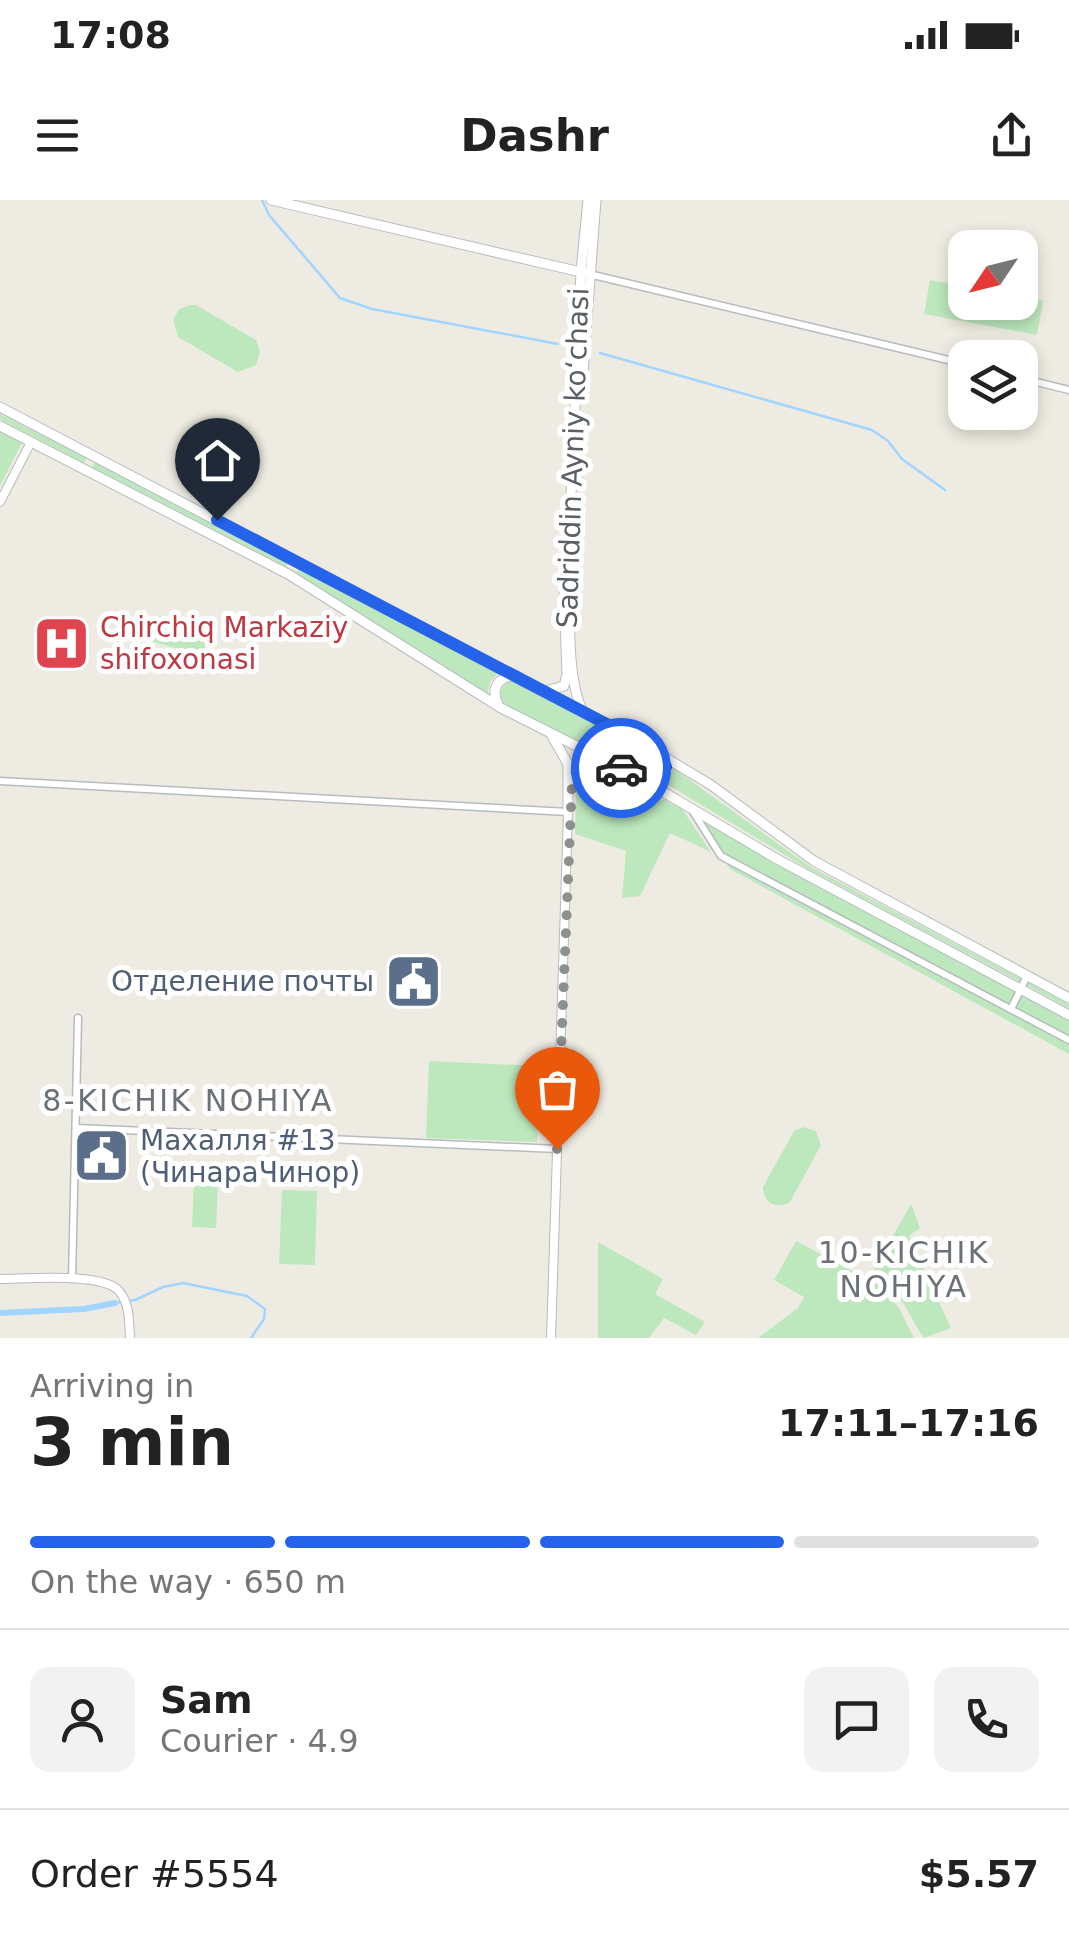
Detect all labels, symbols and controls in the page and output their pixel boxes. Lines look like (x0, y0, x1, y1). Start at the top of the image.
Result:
text: 17:08 (50, 13, 171, 57)
icon: menu (30, 108, 85, 163)
icon: share (984, 108, 1039, 163)
text: Dashr (460, 109, 609, 162)
north arrow (948, 230, 1038, 320)
map controls (948, 230, 1038, 430)
street label: Sadriddin Ayniy ko‘chasi (551, 287, 595, 629)
button: layers (948, 340, 1038, 430)
pin (175, 418, 260, 521)
icon: home (190, 433, 245, 488)
place label: Chirchiq Markaziy shifoxonasi (100, 611, 348, 676)
hospital icon: Chirchiq Markaziy shifoxonasi (31, 613, 91, 673)
courier (571, 718, 671, 818)
icon: car (594, 741, 649, 796)
public building icon: Отделение почты (383, 951, 443, 1011)
place label: Отделение почты (111, 965, 374, 998)
pin (515, 1047, 600, 1150)
icon: bag (530, 1062, 585, 1117)
district label: 8-KICHIK NOHIYA (42, 1083, 334, 1118)
place label: Махалля #13 (ЧинараЧинор) (140, 1124, 360, 1189)
public building icon: Махалля #13 (ЧинараЧинор) (71, 1126, 131, 1186)
district label: 10-KICHIK NOHIYA (818, 1235, 990, 1304)
text: Arriving in (30, 1367, 194, 1405)
text: 17:11–17:16 (778, 1401, 1039, 1445)
text: 3 min (30, 1405, 234, 1480)
text: On the way · 650 m (30, 1563, 346, 1601)
button: person (30, 1667, 135, 1772)
button: chat (804, 1667, 909, 1772)
button: phone (934, 1667, 1039, 1772)
text: Sam (160, 1678, 253, 1722)
text: Courier · 4.9 (160, 1722, 359, 1760)
text: Order #5554 (30, 1852, 279, 1896)
text: $5.57 (919, 1852, 1039, 1896)

